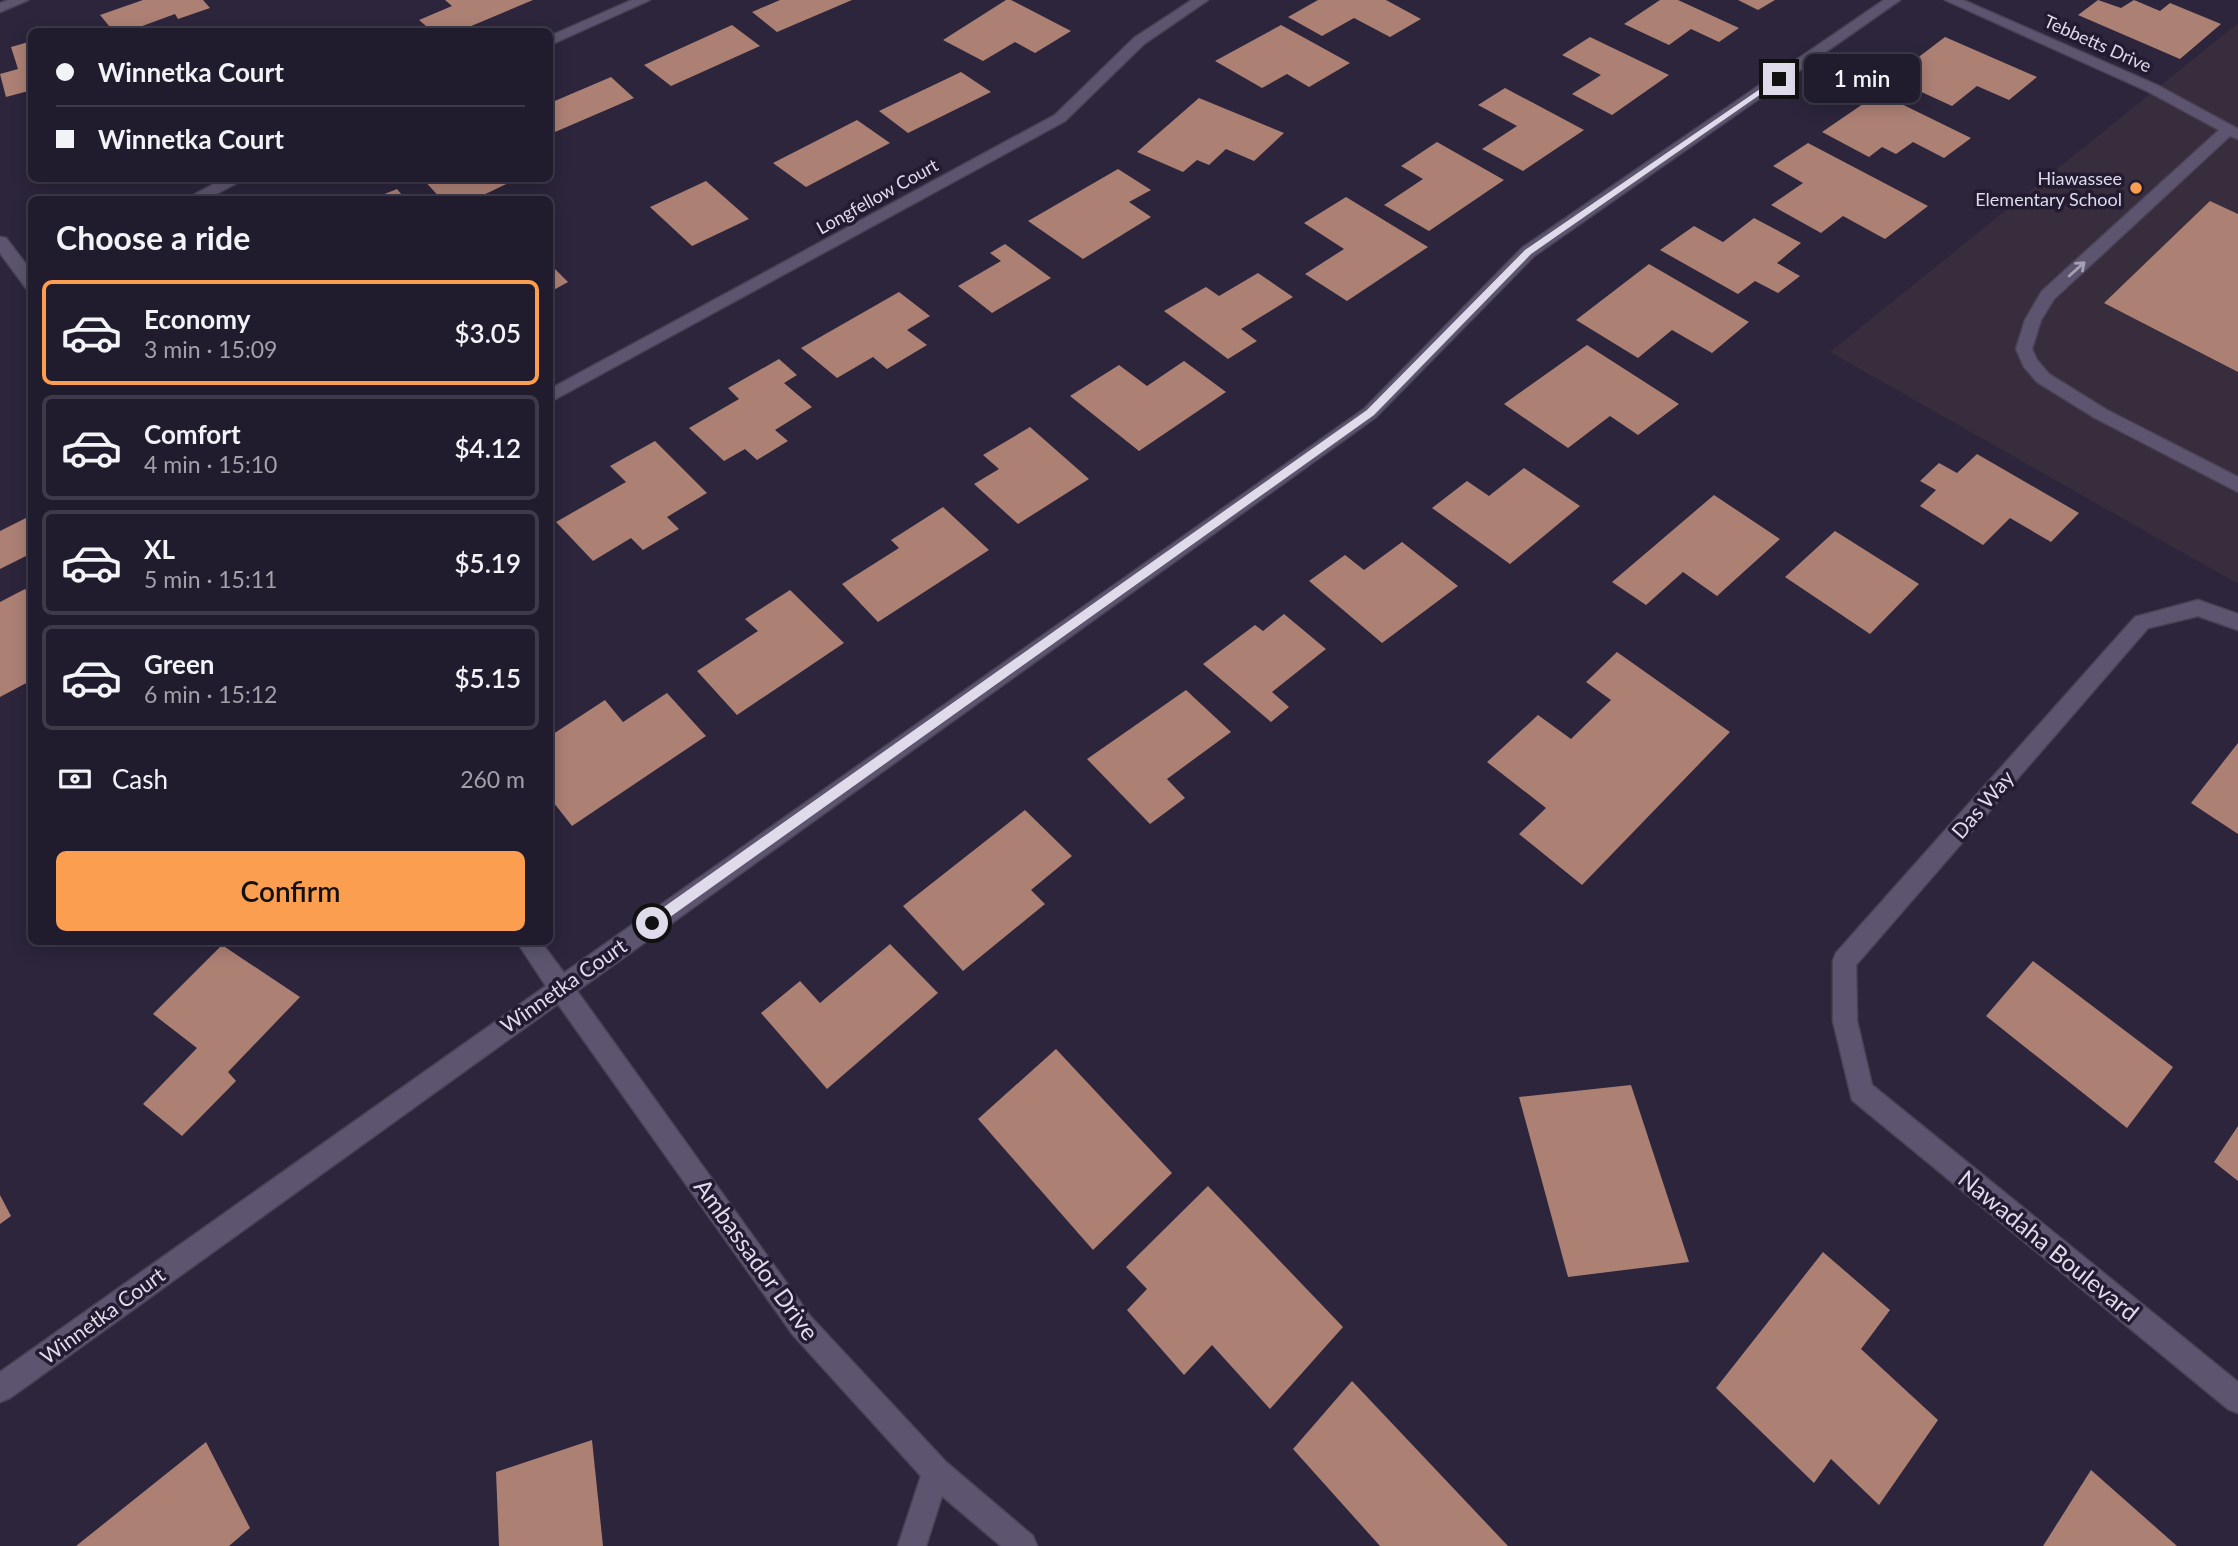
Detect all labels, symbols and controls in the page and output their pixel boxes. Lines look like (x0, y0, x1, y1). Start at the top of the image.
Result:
street label: Tebbetts Drive (2041, 10, 2155, 76)
callout: 1 min (1803, 55, 1919, 104)
text: Winnetka Court (98, 56, 284, 88)
route end (1763, 63, 1795, 95)
text: 1 min (1834, 64, 1890, 92)
text: Winnetka Court (98, 123, 284, 155)
street label: Longfellow Court (812, 153, 942, 239)
place label: Hiawassee Elementary School (1975, 167, 2122, 210)
marker: Hiawassee Elementary School (2128, 180, 2144, 196)
text: Choose a ride (56, 218, 250, 257)
one-way arrow (2068, 260, 2085, 277)
icon: car (60, 301, 123, 364)
text: Economy (144, 303, 250, 335)
text: $3.05 (455, 317, 521, 349)
text: 3 min · 15:09 (144, 335, 277, 363)
icon: car (60, 416, 123, 479)
text: Comfort (144, 418, 241, 450)
text: $4.12 (455, 432, 521, 464)
text: 4 min · 15:10 (144, 450, 277, 478)
icon: car (60, 531, 123, 594)
text: XL (144, 533, 175, 565)
text: $5.19 (455, 547, 521, 579)
text: 5 min · 15:11 (144, 565, 277, 593)
icon: car (60, 646, 123, 709)
text: Green (144, 648, 214, 680)
text: $5.15 (455, 662, 521, 694)
text: 6 min · 15:12 (144, 680, 277, 708)
icon: cash (56, 760, 94, 798)
text: Cash (112, 763, 168, 795)
text: 260 m (460, 765, 525, 793)
street label: Das Way (1946, 765, 2018, 843)
button: Confirm (56, 851, 525, 931)
route start (636, 907, 668, 939)
street label: Winnetka Court (495, 932, 631, 1038)
street label: Nawadaha Boulevard (1953, 1163, 2145, 1327)
street label: Ambassador Drive (689, 1173, 825, 1345)
street label: Winnetka Court (35, 1261, 170, 1369)

